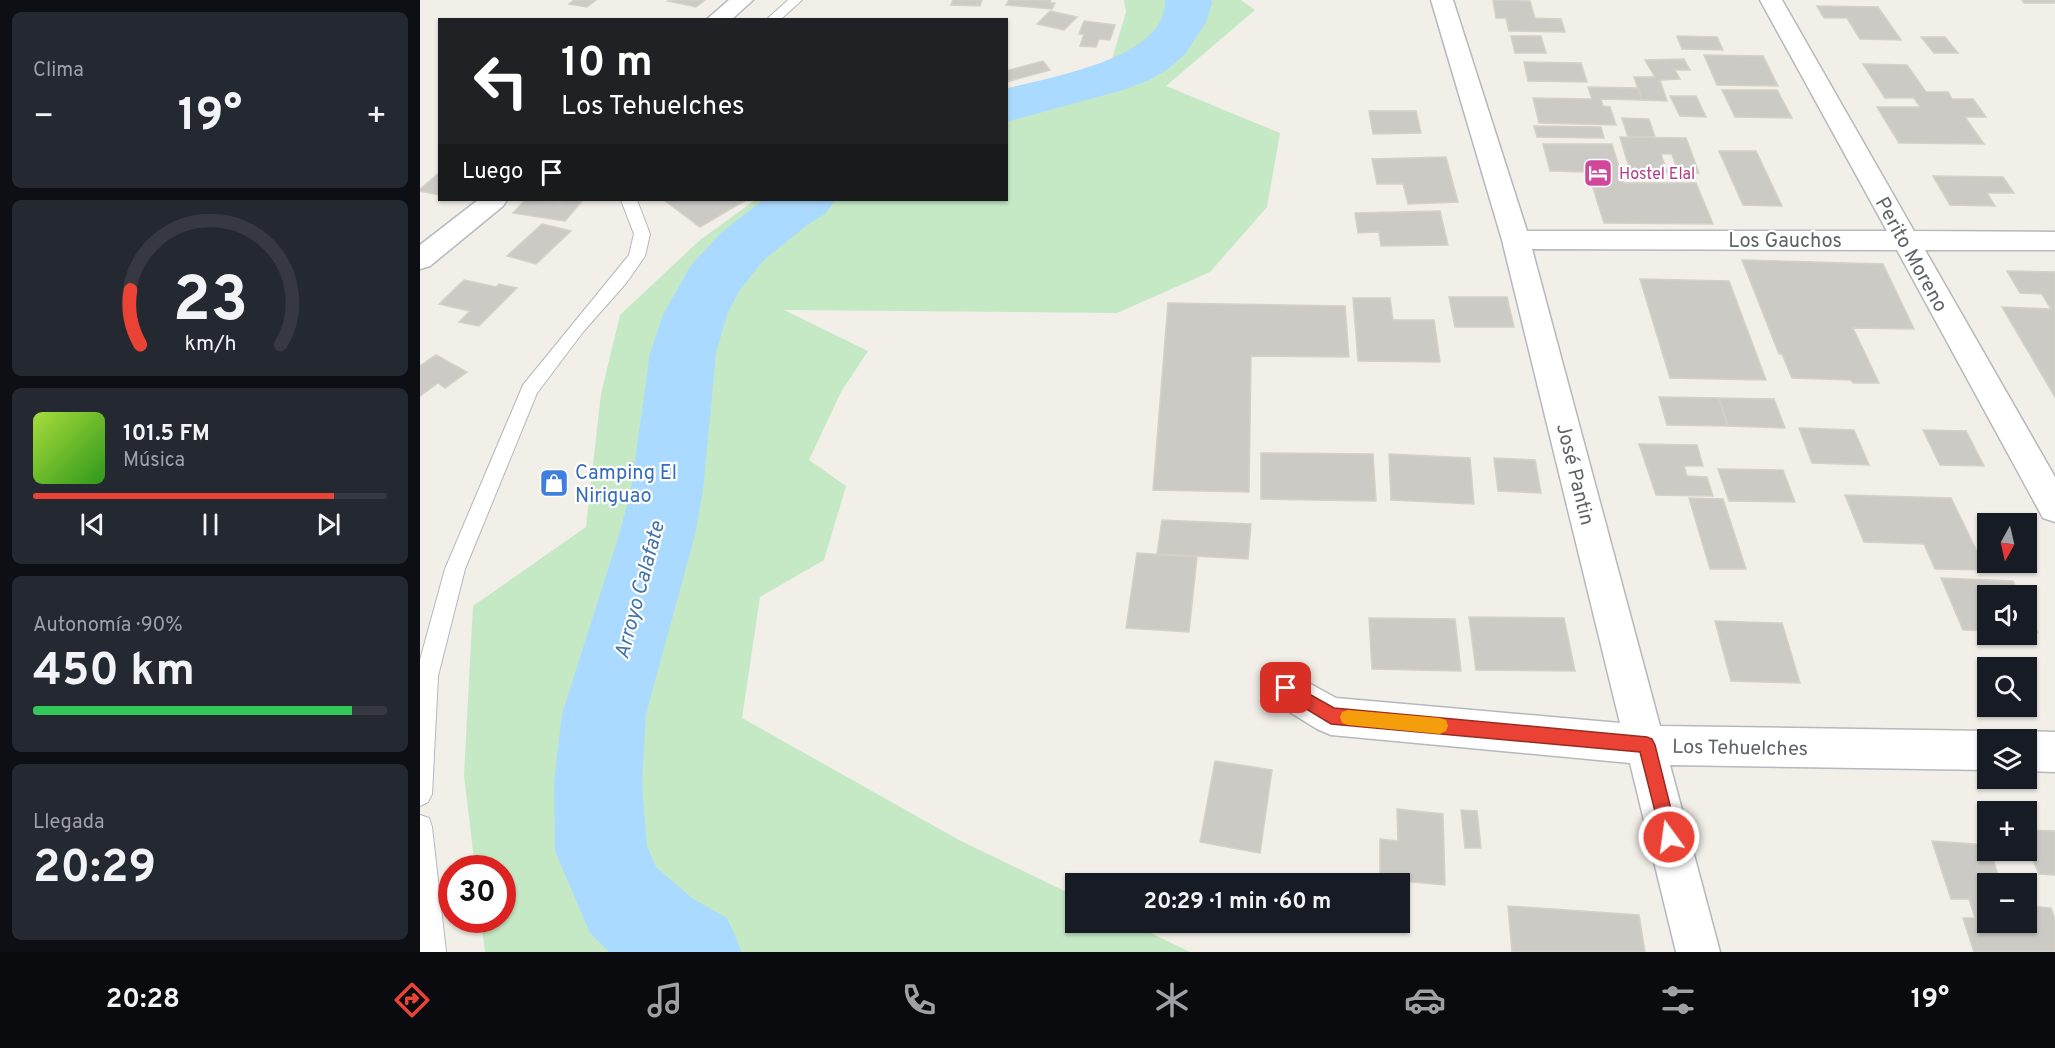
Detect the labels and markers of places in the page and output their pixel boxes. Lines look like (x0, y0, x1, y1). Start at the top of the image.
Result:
hotel icon: Hostel Elal (1582, 157, 1614, 189)
place label: Hostel Elal (1619, 165, 1695, 185)
place label: Camping El Niriguao (575, 461, 677, 510)
shop icon: Camping El Niriguao (538, 467, 570, 499)
pin (1260, 662, 1311, 713)

